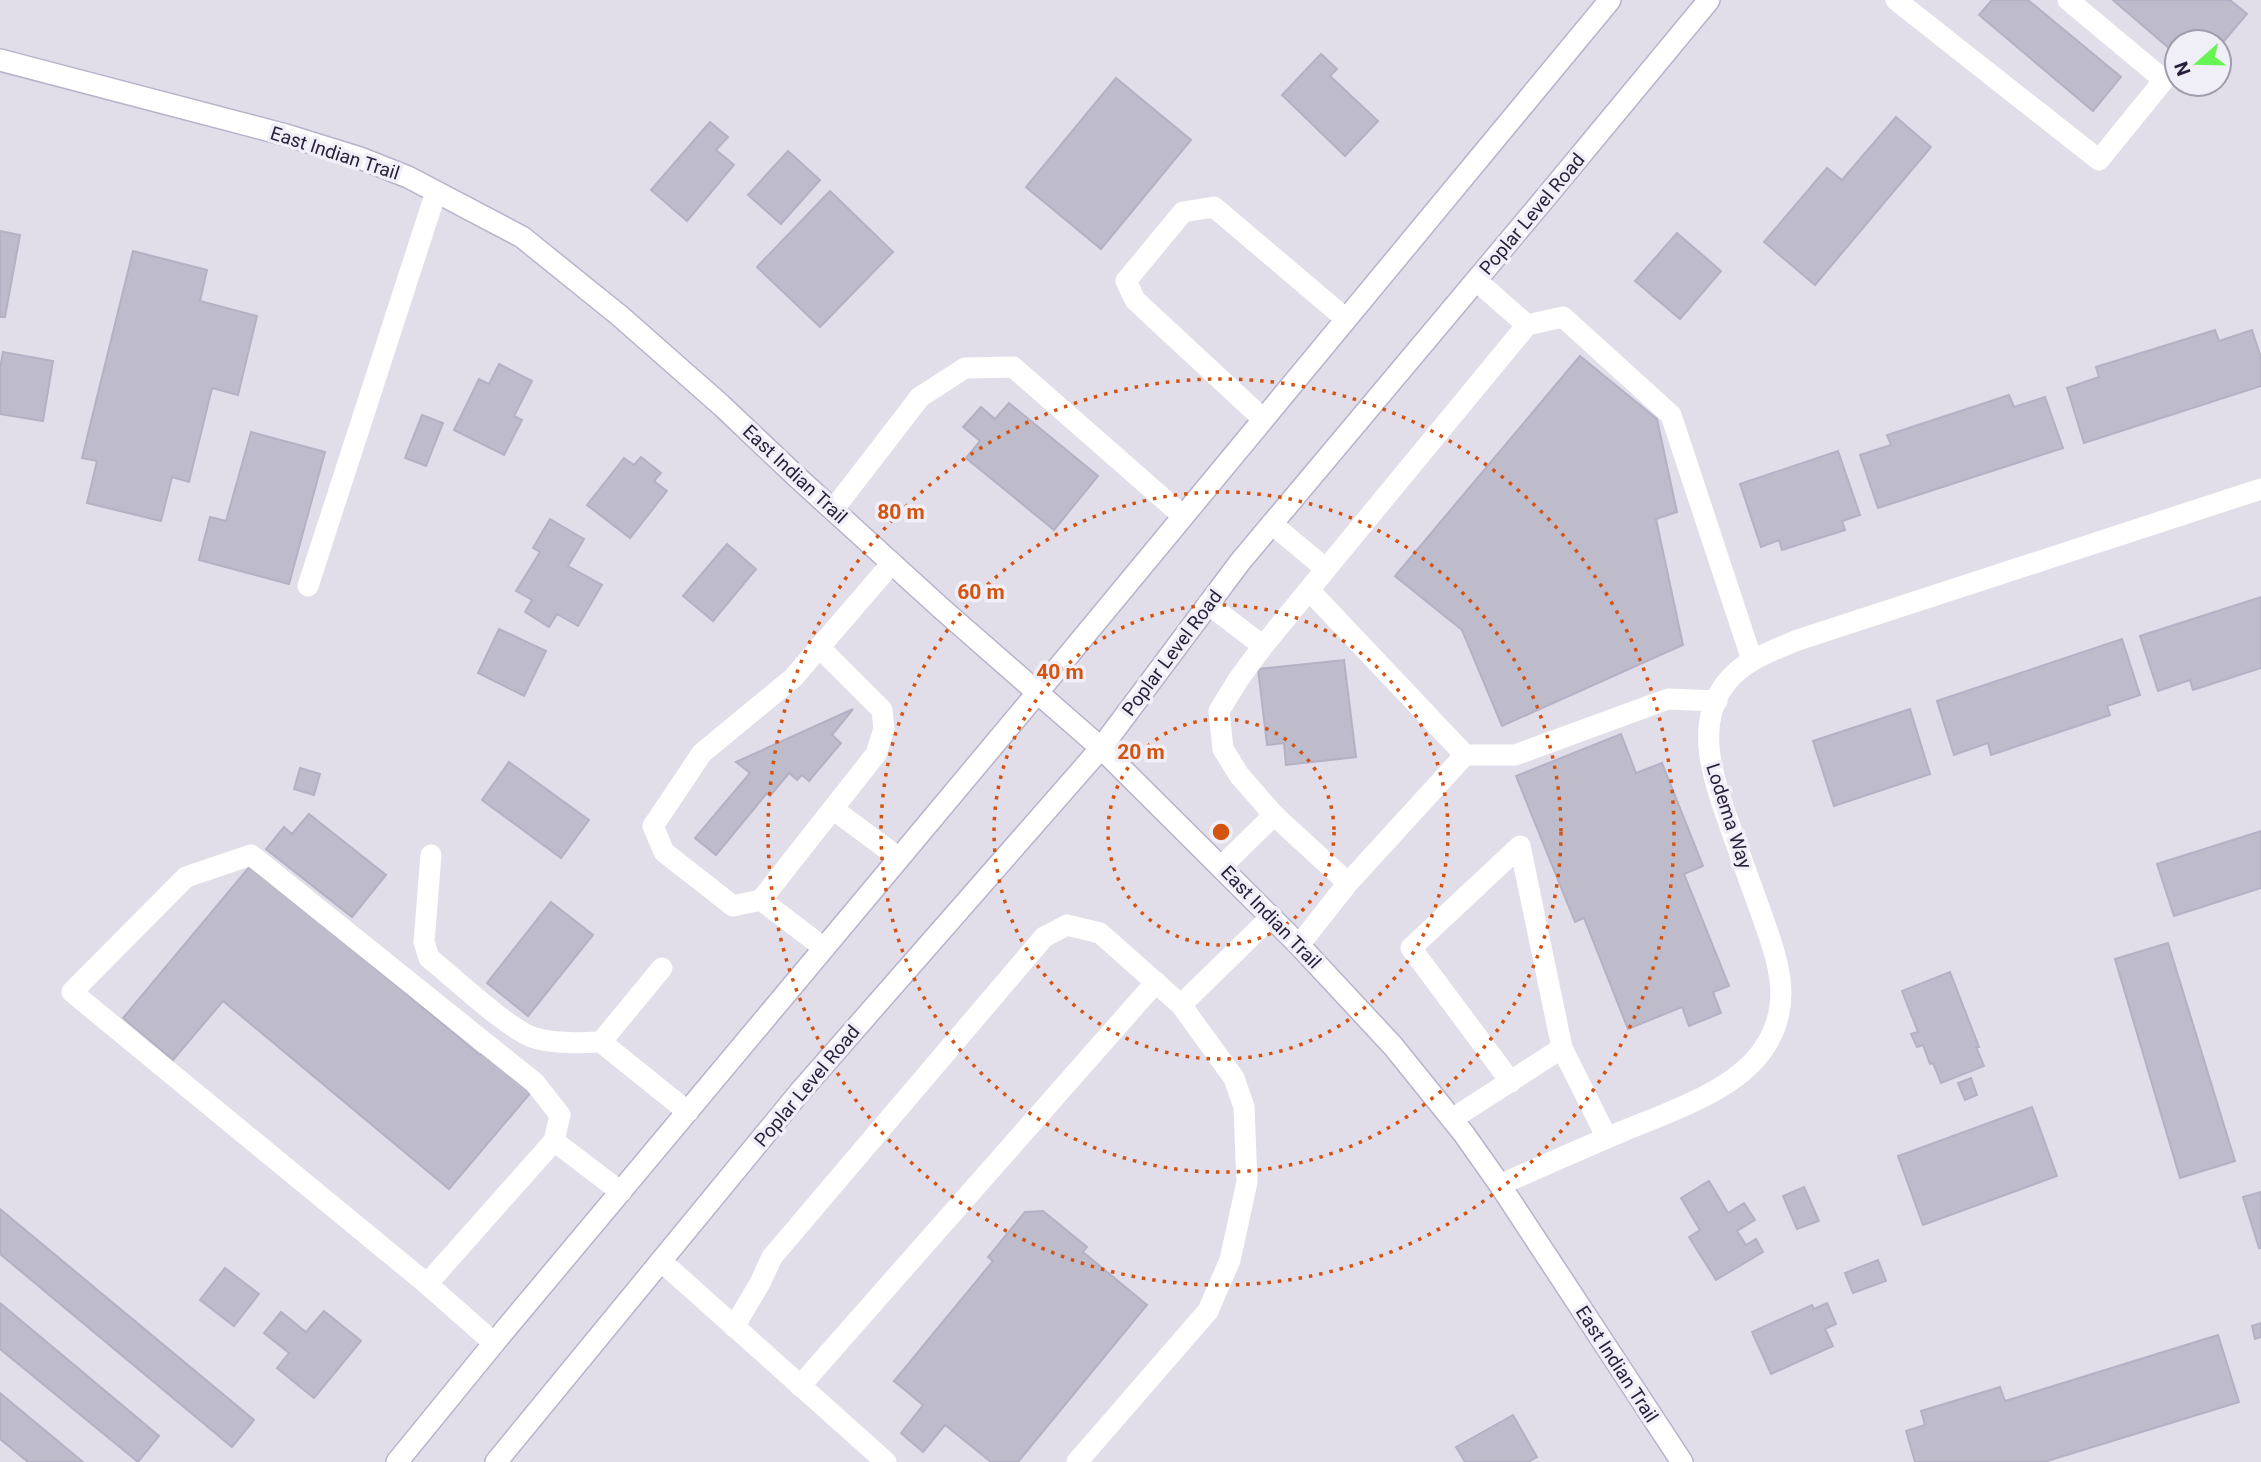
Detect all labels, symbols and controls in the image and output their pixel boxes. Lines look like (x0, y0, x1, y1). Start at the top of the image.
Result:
north arrow (2163, 28, 2233, 98)
text: N (2169, 58, 2196, 79)
street label: East Indian Trail (268, 121, 402, 185)
street label: Poplar Level Road (1474, 148, 1590, 280)
street label: East Indian Trail (738, 420, 852, 528)
text: 80 m (877, 500, 925, 524)
text: 60 m (957, 580, 1005, 604)
street label: Poplar Level Road (1117, 585, 1227, 721)
text: 40 m (1036, 660, 1084, 684)
text: 20 m (1117, 740, 1165, 764)
street label: Lodema Way (1701, 760, 1757, 872)
centre of rings (1209, 820, 1233, 844)
street label: East Indian Trail (1216, 861, 1326, 973)
street label: Poplar Level Road (749, 1020, 865, 1152)
street label: East Indian Trail (1571, 1301, 1663, 1427)

